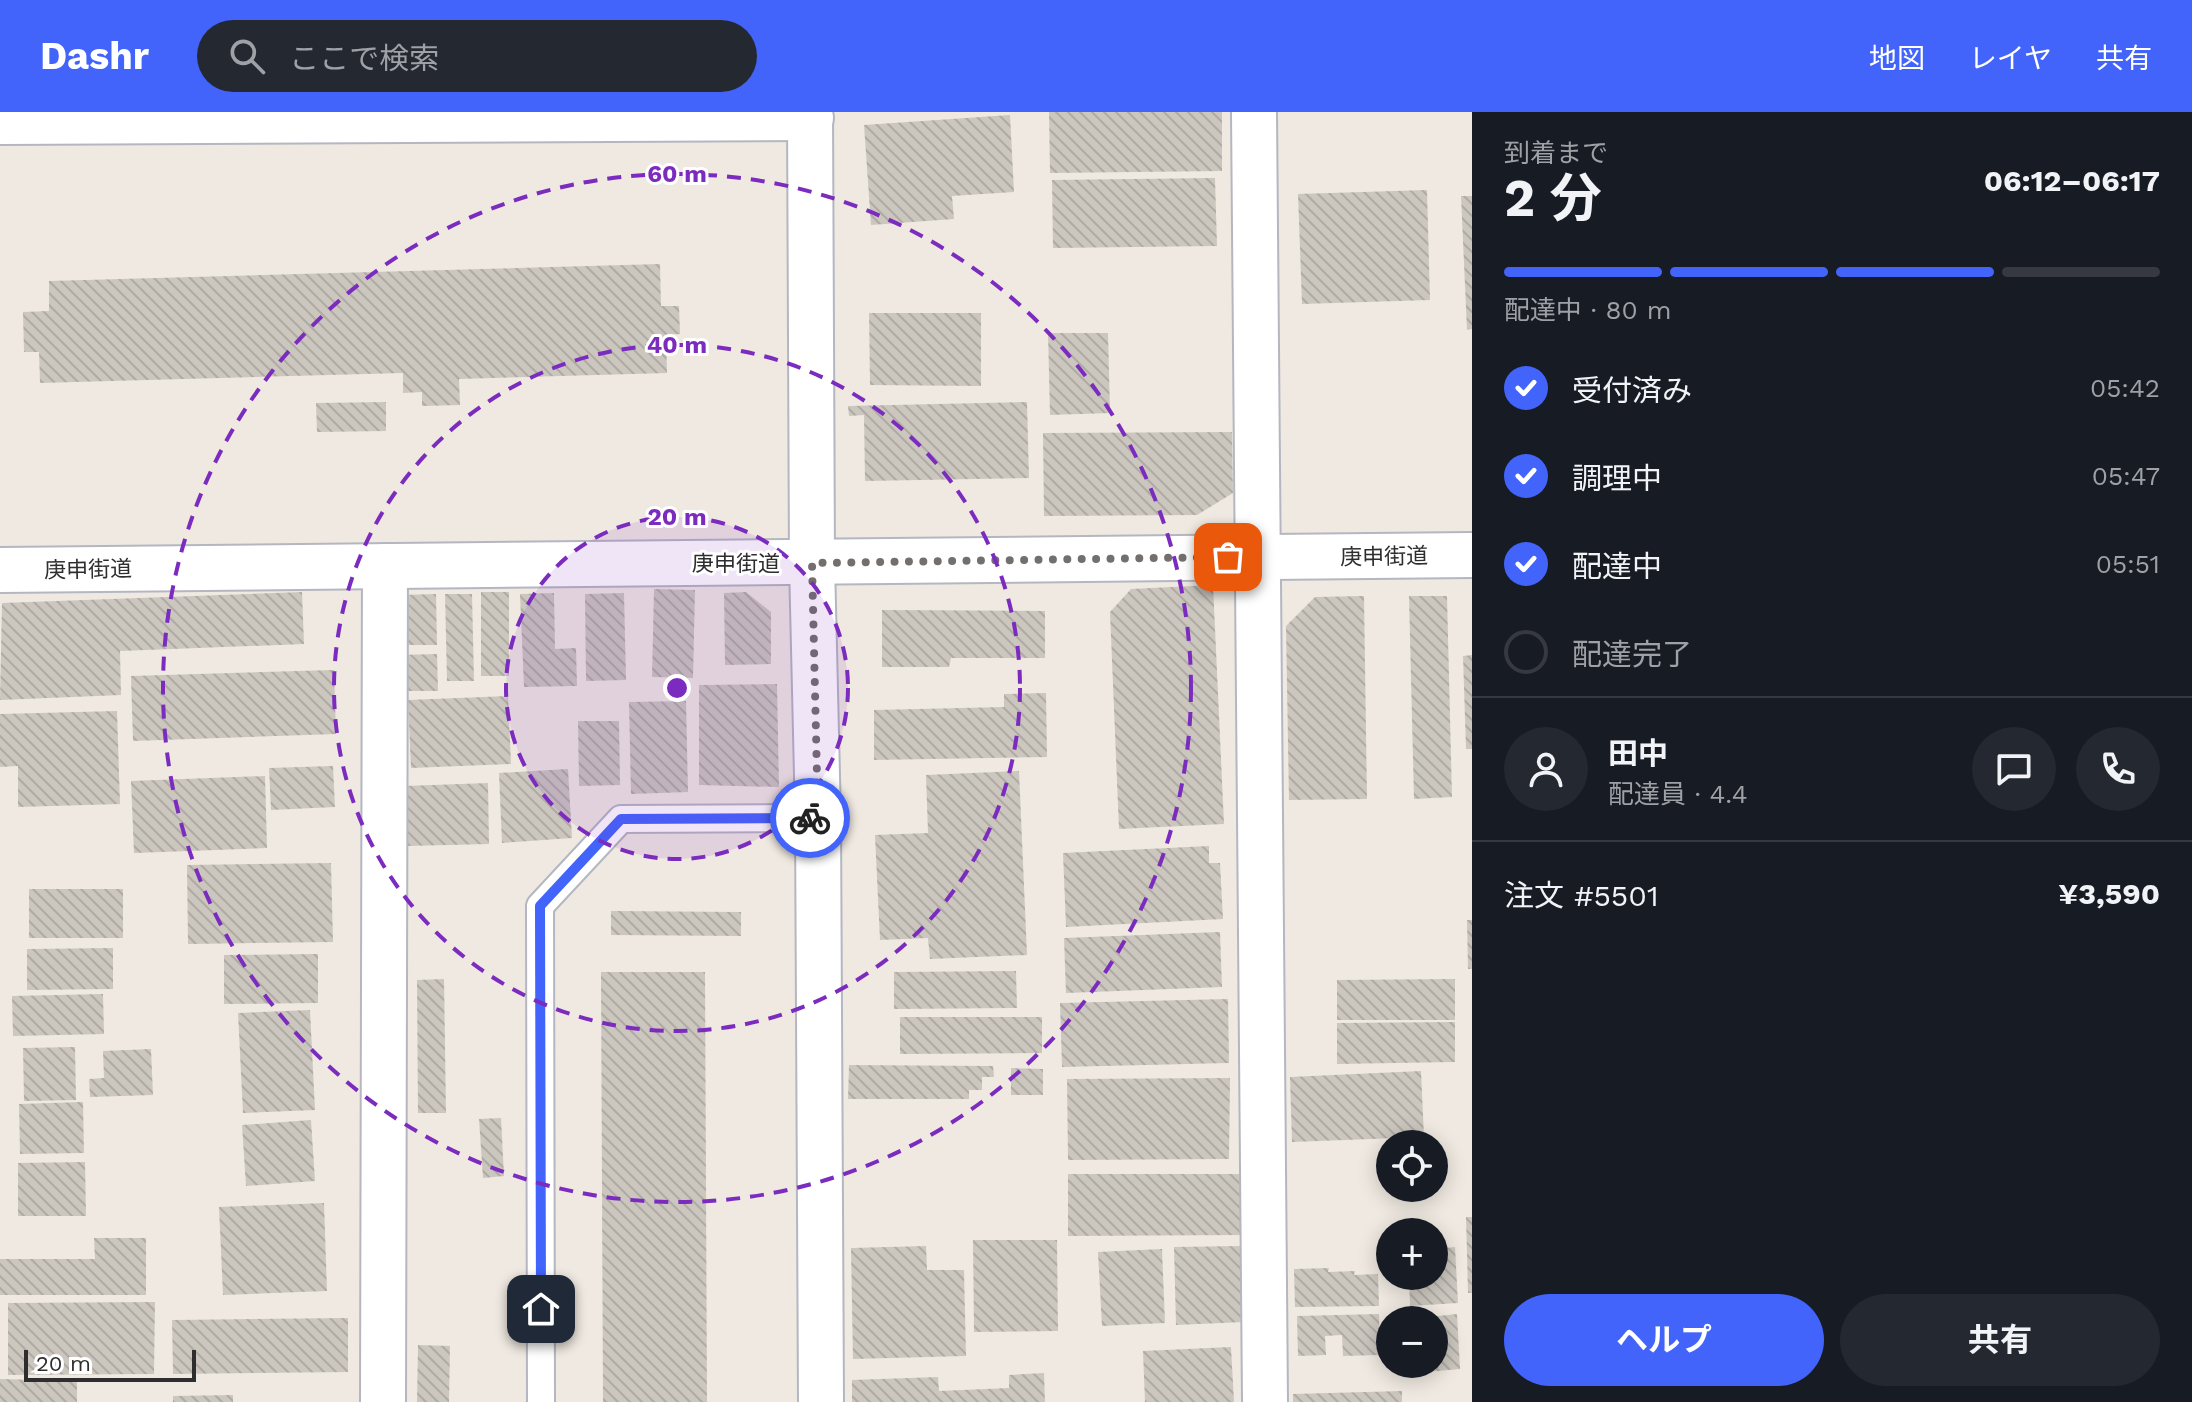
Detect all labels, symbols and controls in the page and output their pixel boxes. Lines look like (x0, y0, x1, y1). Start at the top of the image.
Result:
search box (197, 20, 757, 92)
text: Dashr (40, 34, 149, 78)
icon: search (225, 34, 269, 78)
text: ここで検索 (289, 41, 439, 76)
text: 地図 (1869, 42, 1925, 75)
text: レイヤ (1969, 42, 2052, 75)
text: 共有 (2096, 42, 2152, 75)
text: 到着まで (1504, 138, 1608, 168)
text: 60 m (647, 160, 707, 188)
text: 06:12–06:17 (1984, 163, 2160, 198)
text: 2 分 (1504, 168, 1602, 229)
text: 配達中 · 80 m (1504, 295, 1671, 325)
text: 40 m (647, 331, 707, 359)
icon: check (1504, 366, 1548, 410)
text: 受付済み (1572, 373, 1692, 408)
text: 05:42 (2090, 373, 2160, 403)
icon: check (1504, 454, 1548, 498)
text: 調理中 (1572, 461, 1662, 496)
text: 05:47 (2092, 461, 2160, 491)
text: 20 m (647, 503, 707, 531)
pin (1194, 523, 1262, 591)
icon: bag (1206, 535, 1250, 579)
icon: check (1504, 542, 1548, 586)
street label: 庚申街道 (1340, 543, 1428, 570)
text: 配達中 (1572, 549, 1662, 584)
text: 05:51 (2096, 549, 2160, 579)
street label: 庚申街道 (692, 551, 780, 576)
street label: 庚申街道 (44, 556, 132, 583)
text: 配達完了 (1572, 637, 1692, 672)
centre of rings (663, 674, 691, 702)
button: person (1504, 727, 1588, 811)
button: chat (1972, 727, 2056, 811)
button: phone (2076, 727, 2160, 811)
text: 田中 (1608, 736, 1668, 771)
courier (770, 778, 850, 858)
text: 配達員 · 4.4 (1608, 779, 1748, 809)
icon: bike (788, 796, 832, 840)
text: ¥3,590 (2058, 876, 2160, 911)
text: 注文 #5501 (1504, 878, 1659, 913)
map controls (1376, 1130, 1448, 1378)
button: locate (1376, 1130, 1448, 1202)
button: + (1376, 1218, 1448, 1290)
pin (507, 1275, 575, 1343)
icon: home (519, 1287, 563, 1331)
button: ヘルプ (1504, 1294, 1824, 1386)
button: 共有 (1840, 1294, 2160, 1386)
button: − (1376, 1306, 1448, 1378)
scale bar (24, 1346, 196, 1382)
text: 20 m (36, 1351, 91, 1376)

